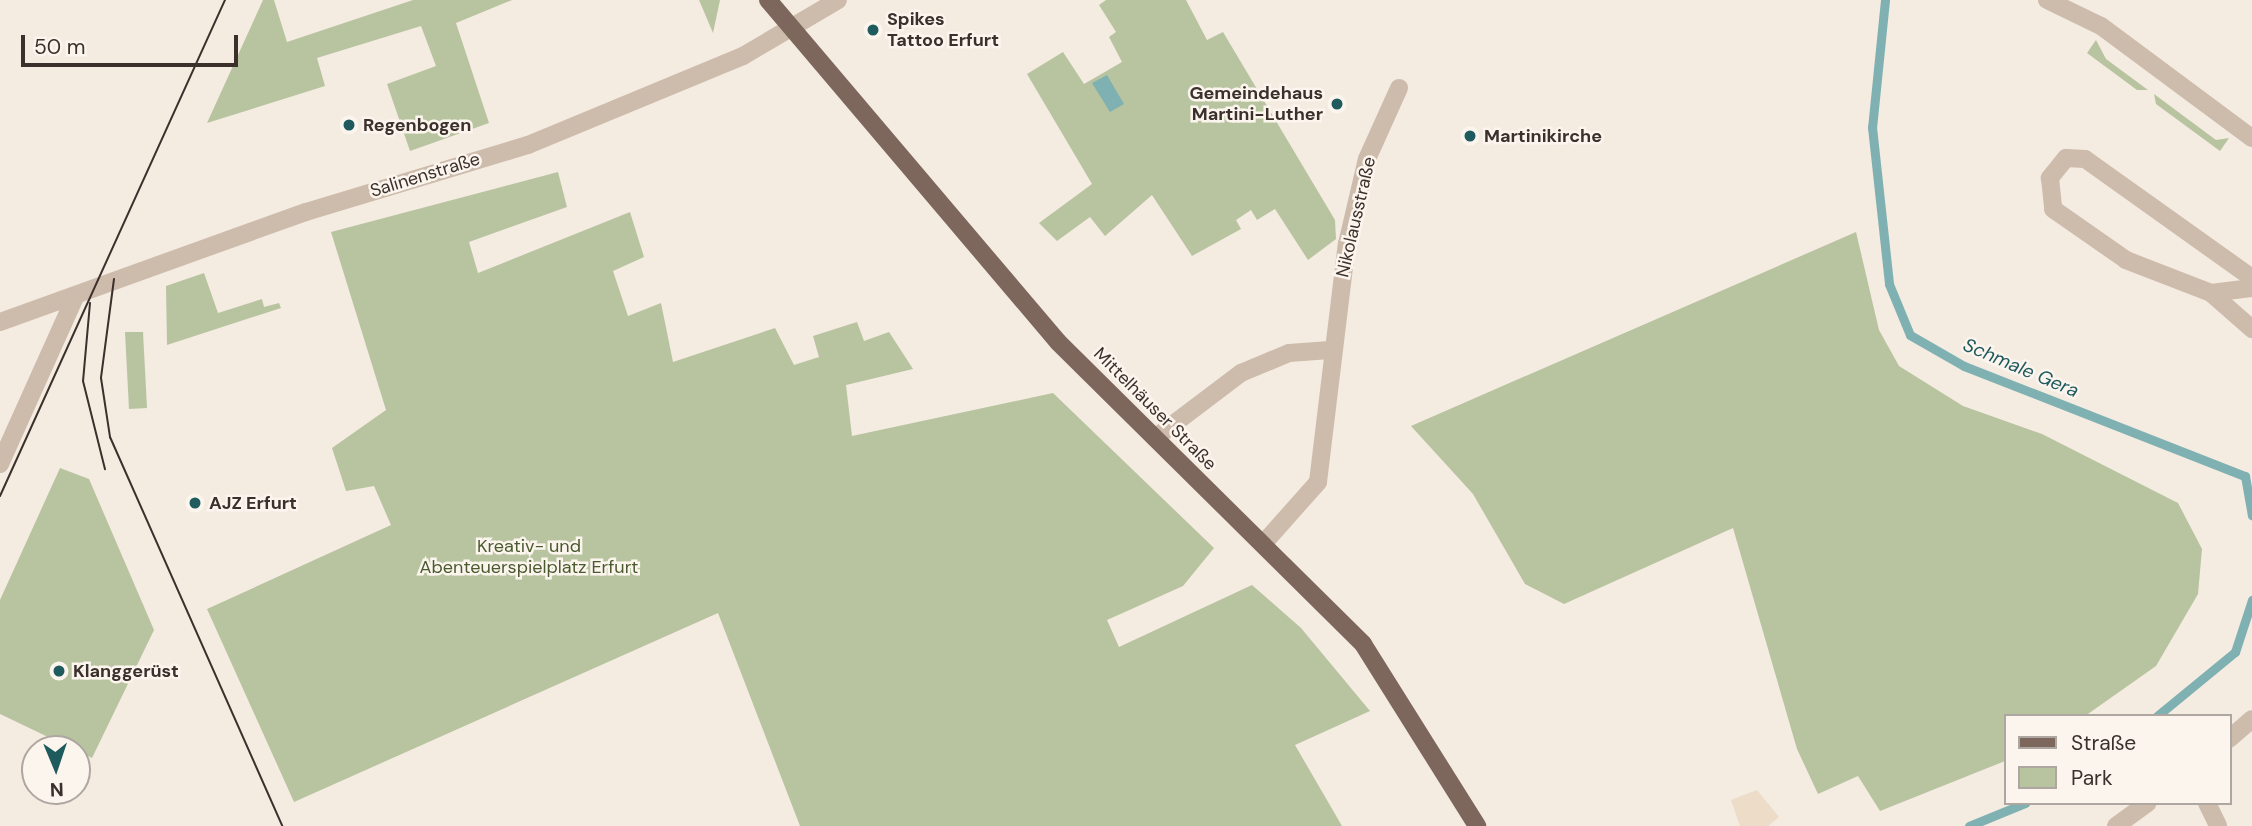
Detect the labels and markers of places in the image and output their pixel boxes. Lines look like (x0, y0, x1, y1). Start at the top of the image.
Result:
place label: Spikes Tattoo Erfurt (887, 9, 999, 52)
marker: Spikes Tattoo Erfurt (865, 22, 881, 38)
place label: Gemeindehaus Martini-Luther (1189, 83, 1323, 126)
marker: Gemeindehaus Martini-Luther (1329, 96, 1345, 112)
place label: Regenbogen (363, 114, 471, 136)
marker: Regenbogen (341, 117, 357, 133)
place label: Martinikirche (1484, 125, 1602, 147)
marker: Martinikirche (1462, 128, 1478, 144)
place label: AJZ Erfurt (209, 492, 297, 514)
marker: AJZ Erfurt (187, 495, 203, 511)
place label: Klanggerüst (73, 660, 179, 682)
marker: Klanggerüst (51, 663, 67, 679)

